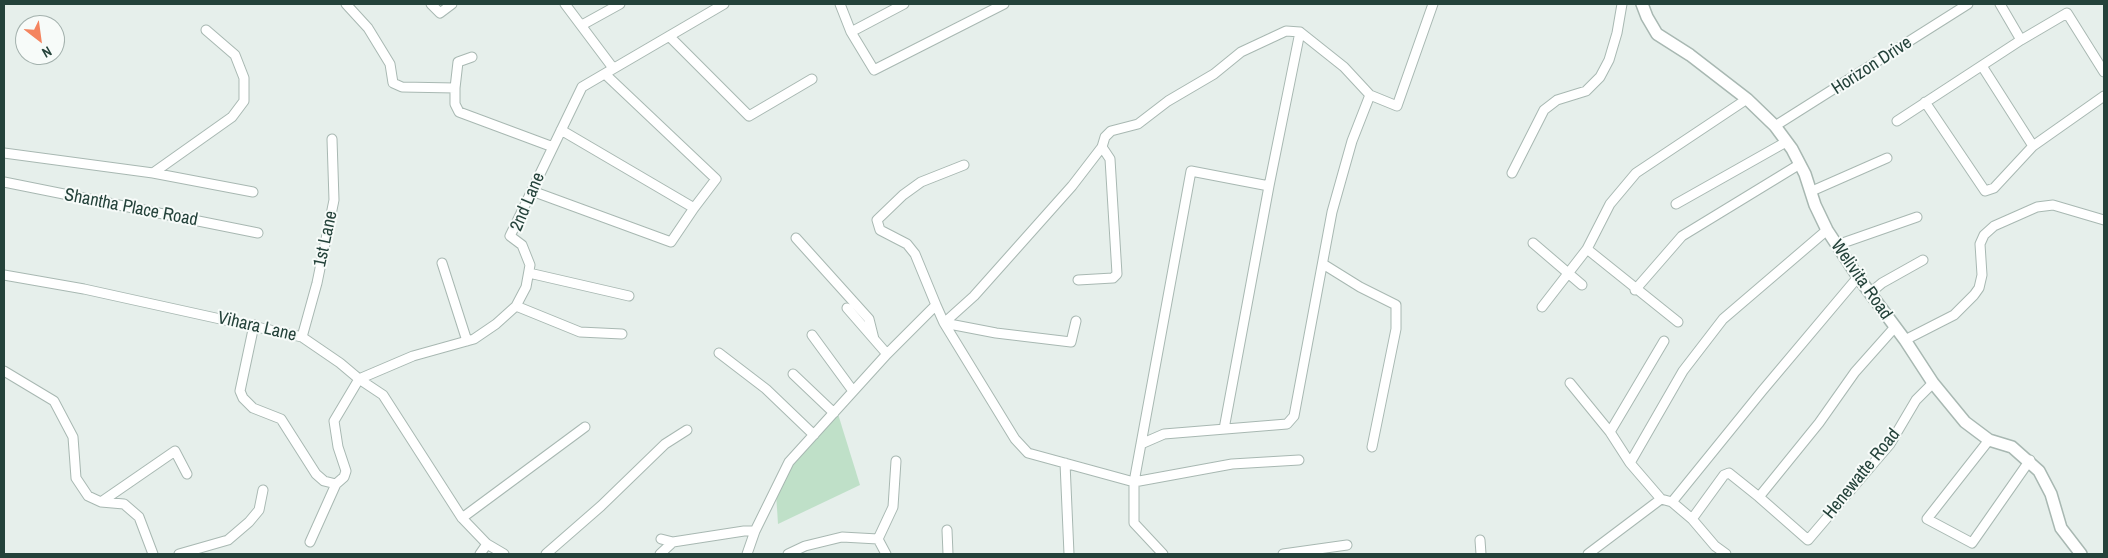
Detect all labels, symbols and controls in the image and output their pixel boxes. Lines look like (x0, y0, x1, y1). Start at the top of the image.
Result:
north arrow (15, 15, 65, 65)
street label: Horizon Drive (1828, 32, 1916, 100)
text: N (39, 42, 55, 62)
street label: 2nd Lane (506, 169, 550, 235)
street label: Shantha Place Road (62, 184, 200, 232)
street label: 1st Lane (310, 209, 342, 269)
street label: Welivita Road (1826, 236, 1896, 324)
street label: Vihara Lane (216, 307, 298, 347)
street label: Henewatte Road (1819, 424, 1905, 524)

